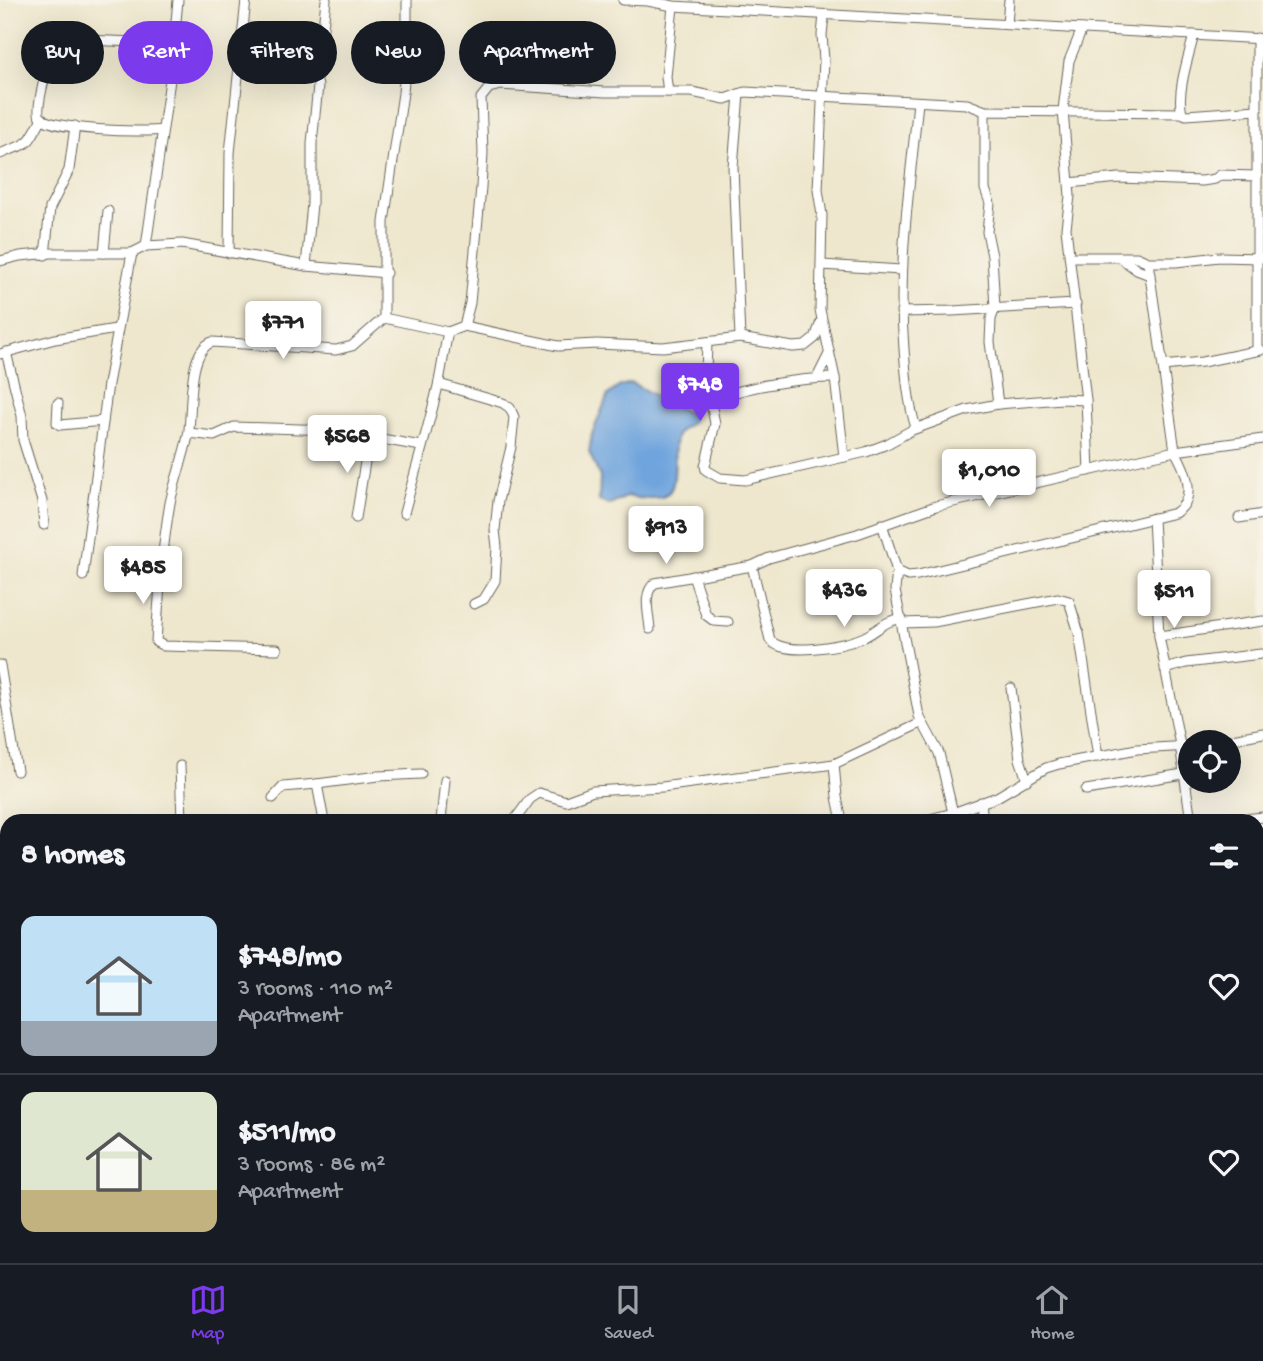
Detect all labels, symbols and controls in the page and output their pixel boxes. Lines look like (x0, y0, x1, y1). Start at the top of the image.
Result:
chip: Buy (21, 21, 104, 84)
chip: Rent (118, 21, 213, 84)
chip: Filters (227, 21, 337, 84)
chip: New (351, 21, 445, 84)
chip: Apartment (459, 21, 616, 84)
pin: $771 (242, 302, 324, 361)
text: $771 (261, 310, 305, 337)
pin: $748 (659, 364, 741, 423)
text: $748 (677, 372, 723, 399)
pin: $568 (306, 416, 388, 475)
text: $568 (324, 424, 370, 451)
pin: $1,010 (932, 449, 1046, 509)
text: $1,010 (958, 458, 1020, 485)
pin: $913 (625, 506, 707, 566)
text: $913 (644, 515, 688, 542)
pin: $485 (102, 546, 184, 606)
text: $485 (120, 555, 166, 582)
pin: $436 (803, 570, 885, 629)
pin: $511 (1133, 570, 1215, 630)
text: $436 (822, 578, 866, 605)
text: $511 (1153, 579, 1195, 606)
map controls (1178, 730, 1241, 793)
button: locate (1178, 730, 1241, 793)
icon: filters (1205, 837, 1243, 875)
text: 8 homes (21, 839, 124, 874)
text: $748/mo (238, 941, 342, 976)
icon: home (77, 944, 161, 1028)
icon: heart (1205, 967, 1243, 1005)
text: 3 rooms · 110 m² (238, 976, 393, 1003)
text: Apartment (238, 1003, 342, 1030)
text: $511/mo (238, 1117, 336, 1152)
icon: home (77, 1120, 161, 1204)
icon: heart (1205, 1143, 1243, 1181)
text: 3 rooms · 86 m² (238, 1152, 385, 1179)
text: Apartment (238, 1179, 342, 1206)
tab: Map (189, 1281, 227, 1346)
tab: Saved (604, 1281, 653, 1346)
tab: Home (1030, 1281, 1074, 1346)

